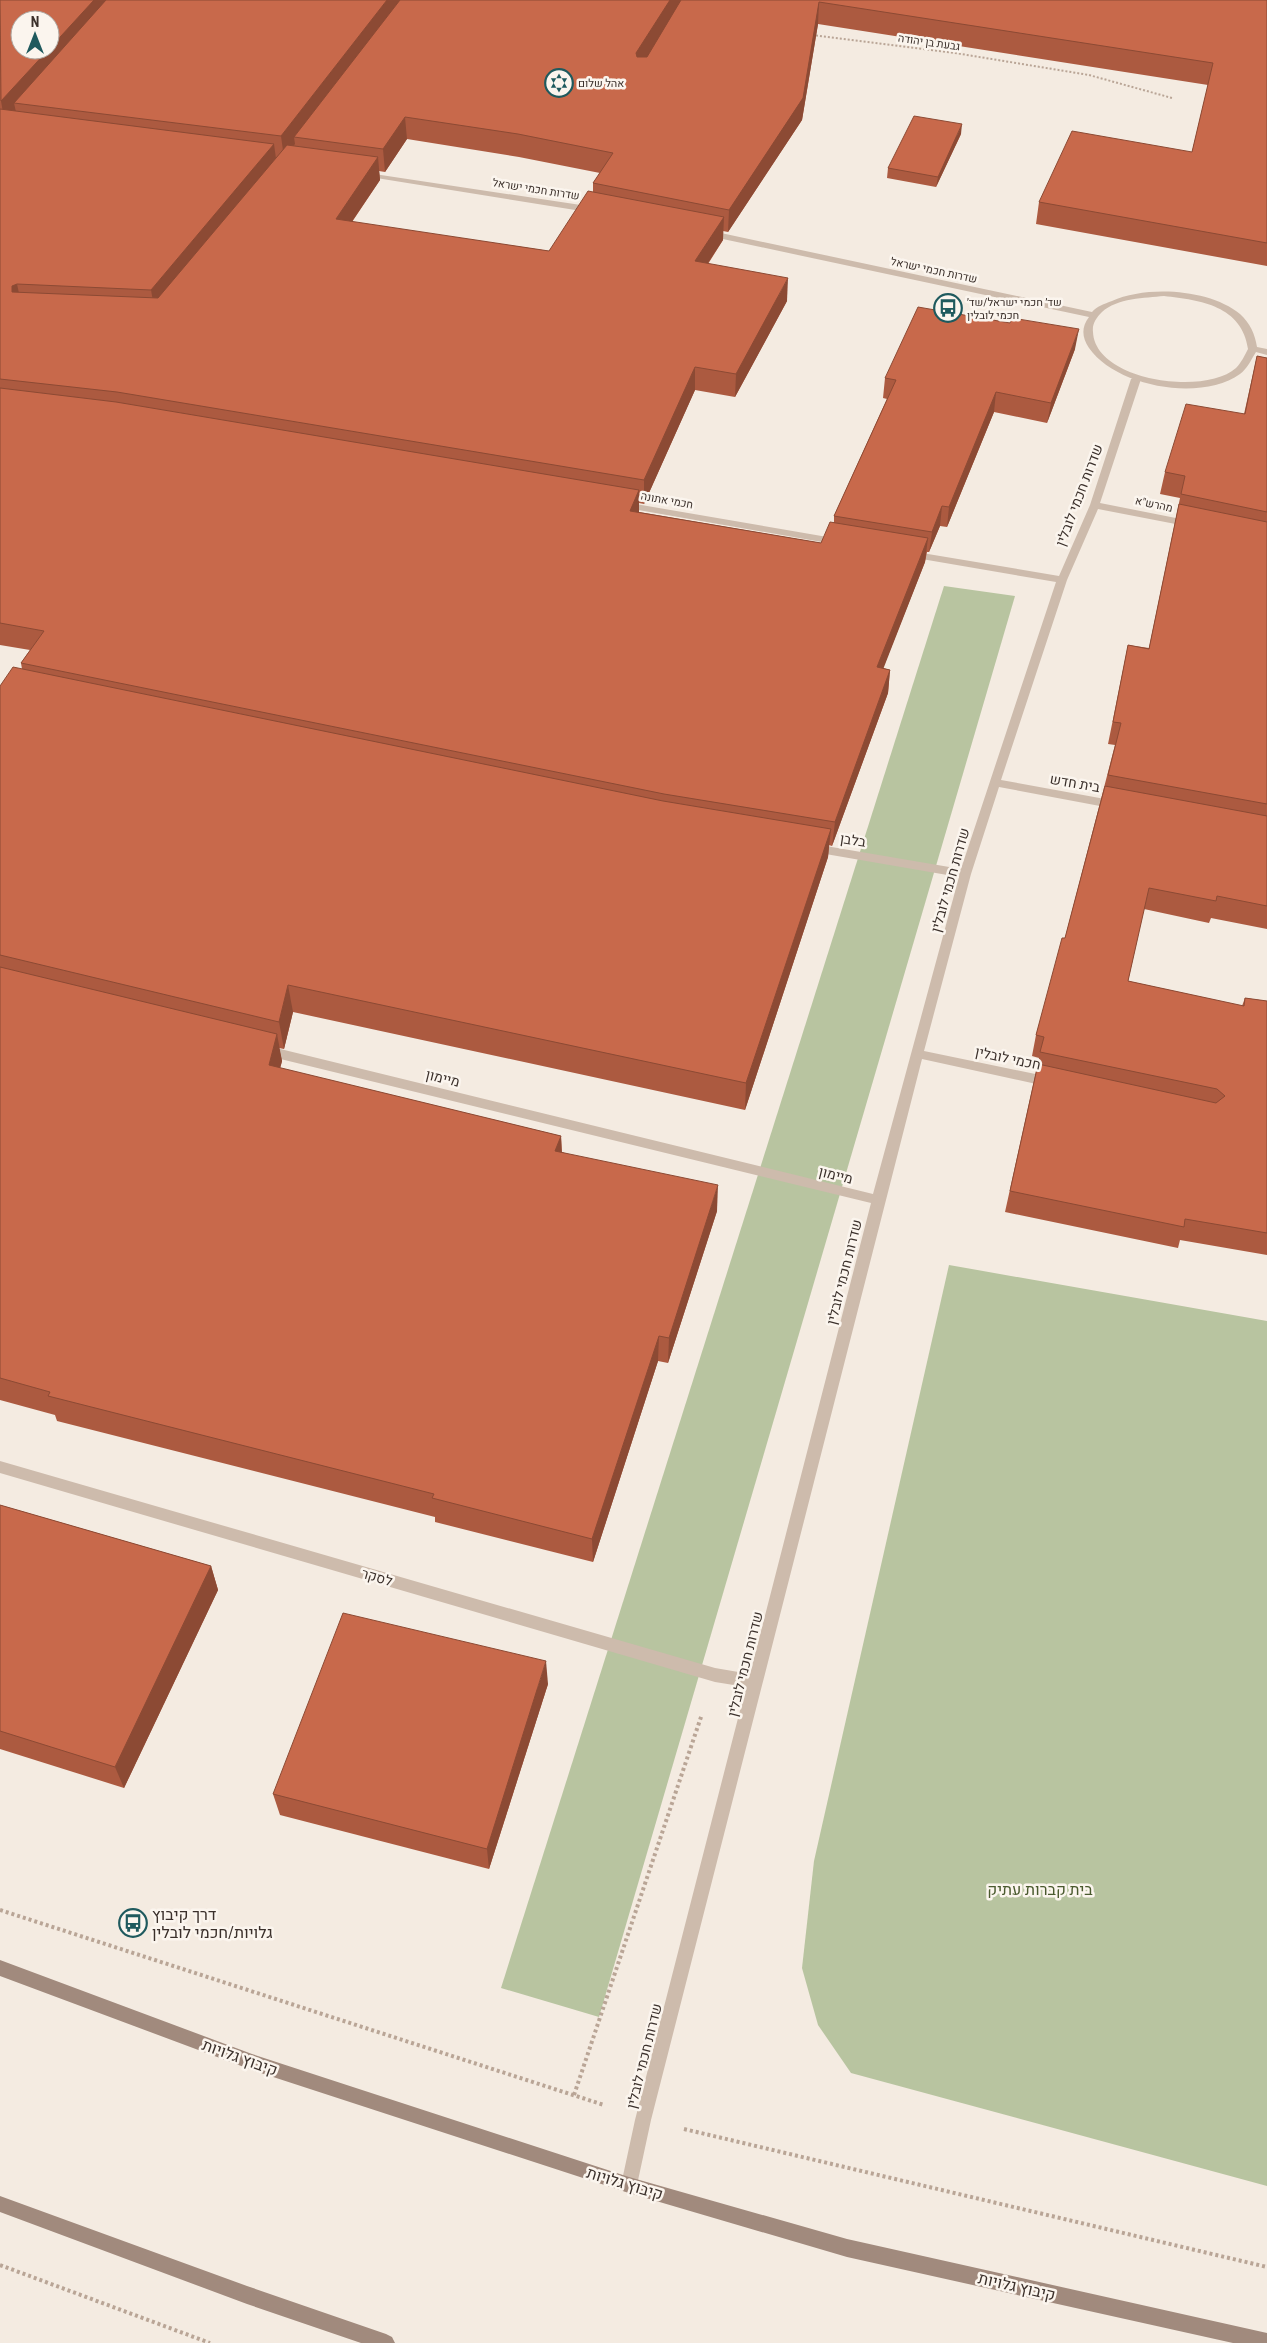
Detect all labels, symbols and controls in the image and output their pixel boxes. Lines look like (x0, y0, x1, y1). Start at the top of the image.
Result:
north arrow (10, 10, 60, 60)
text: N (31, 14, 39, 30)
street label: גבעת בן יהודה (897, 32, 961, 53)
synagogue icon: אהל שלום (544, 68, 574, 98)
place label: אהל שלום (578, 77, 624, 90)
street label: שדרות חכמי ישראל (491, 176, 580, 203)
street label: שדרות חכמי ישראל (889, 255, 978, 286)
bus stop icon: שד׳ חכמי ישראל/שד׳ חכמי לובלין (933, 293, 963, 323)
place label: שד׳ חכמי ישראל/שד׳ חכמי לובלין (967, 296, 1062, 322)
street label: שדרות חכמי לובלין (1052, 442, 1106, 548)
street label: חכמי אתונה (640, 489, 694, 511)
street label: מהרש"א (1134, 494, 1174, 515)
street label: בית חדש (1049, 771, 1102, 795)
street label: שדרות חכמי לובלין (927, 826, 973, 934)
street label: בלבן (839, 830, 868, 850)
street label: חכמי לובלין (974, 1043, 1042, 1073)
street label: מיימון (424, 1066, 462, 1090)
street label: מיימון (817, 1163, 855, 1187)
street label: שדרות חכמי לובלין (823, 1218, 865, 1326)
street label: לסקר (360, 1565, 394, 1589)
street label: שדרות חכמי לובלין (724, 1610, 766, 1718)
park label: בית קברות עתיק (987, 1880, 1093, 1899)
place label: דרך קיבוץ גלויות/חכמי לובלין (152, 1905, 273, 1942)
bus stop icon: דרך קיבוץ גלויות/חכמי לובלין (118, 1908, 148, 1938)
street label: שדרות חכמי לובלין (623, 2002, 665, 2110)
street label: קיבוץ גלויות (200, 2035, 280, 2080)
street label: קיבוץ גלויות (584, 2163, 665, 2204)
street label: קיבוץ גלויות (976, 2268, 1057, 2305)

